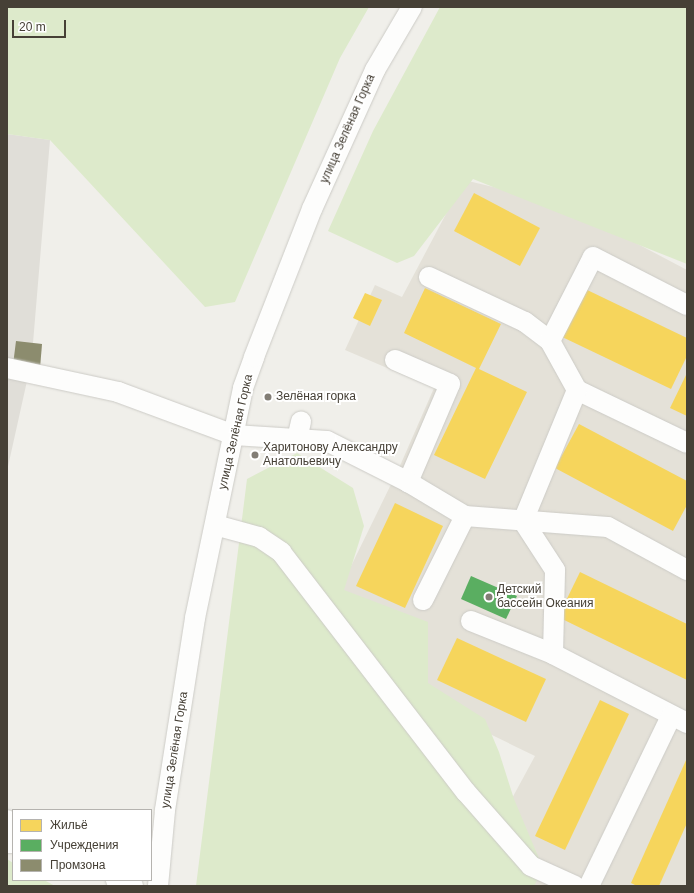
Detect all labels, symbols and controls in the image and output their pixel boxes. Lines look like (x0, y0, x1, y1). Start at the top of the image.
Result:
scale bar (14, 12, 68, 38)
text: 20 m (19, 20, 46, 34)
street label: улица Зелёная Горка (317, 72, 379, 186)
street label: улица Зелёная Горка (216, 373, 256, 491)
place label: Зелёная горка (276, 390, 356, 404)
marker: Зелёная горка (263, 392, 273, 402)
place label: Харитонову Александру Анатольевичу (263, 441, 398, 469)
marker: Харитонову Александру Анатольевичу (250, 450, 260, 460)
place label: Детский бассейн Океания (497, 583, 594, 611)
marker: Детский бассейн Океания (484, 592, 494, 602)
street label: улица Зелёная Горка (159, 691, 191, 809)
legend (12, 809, 152, 881)
text: Жильё (50, 818, 88, 832)
text: Учреждения (50, 838, 119, 852)
text: Промзона (50, 858, 105, 872)

